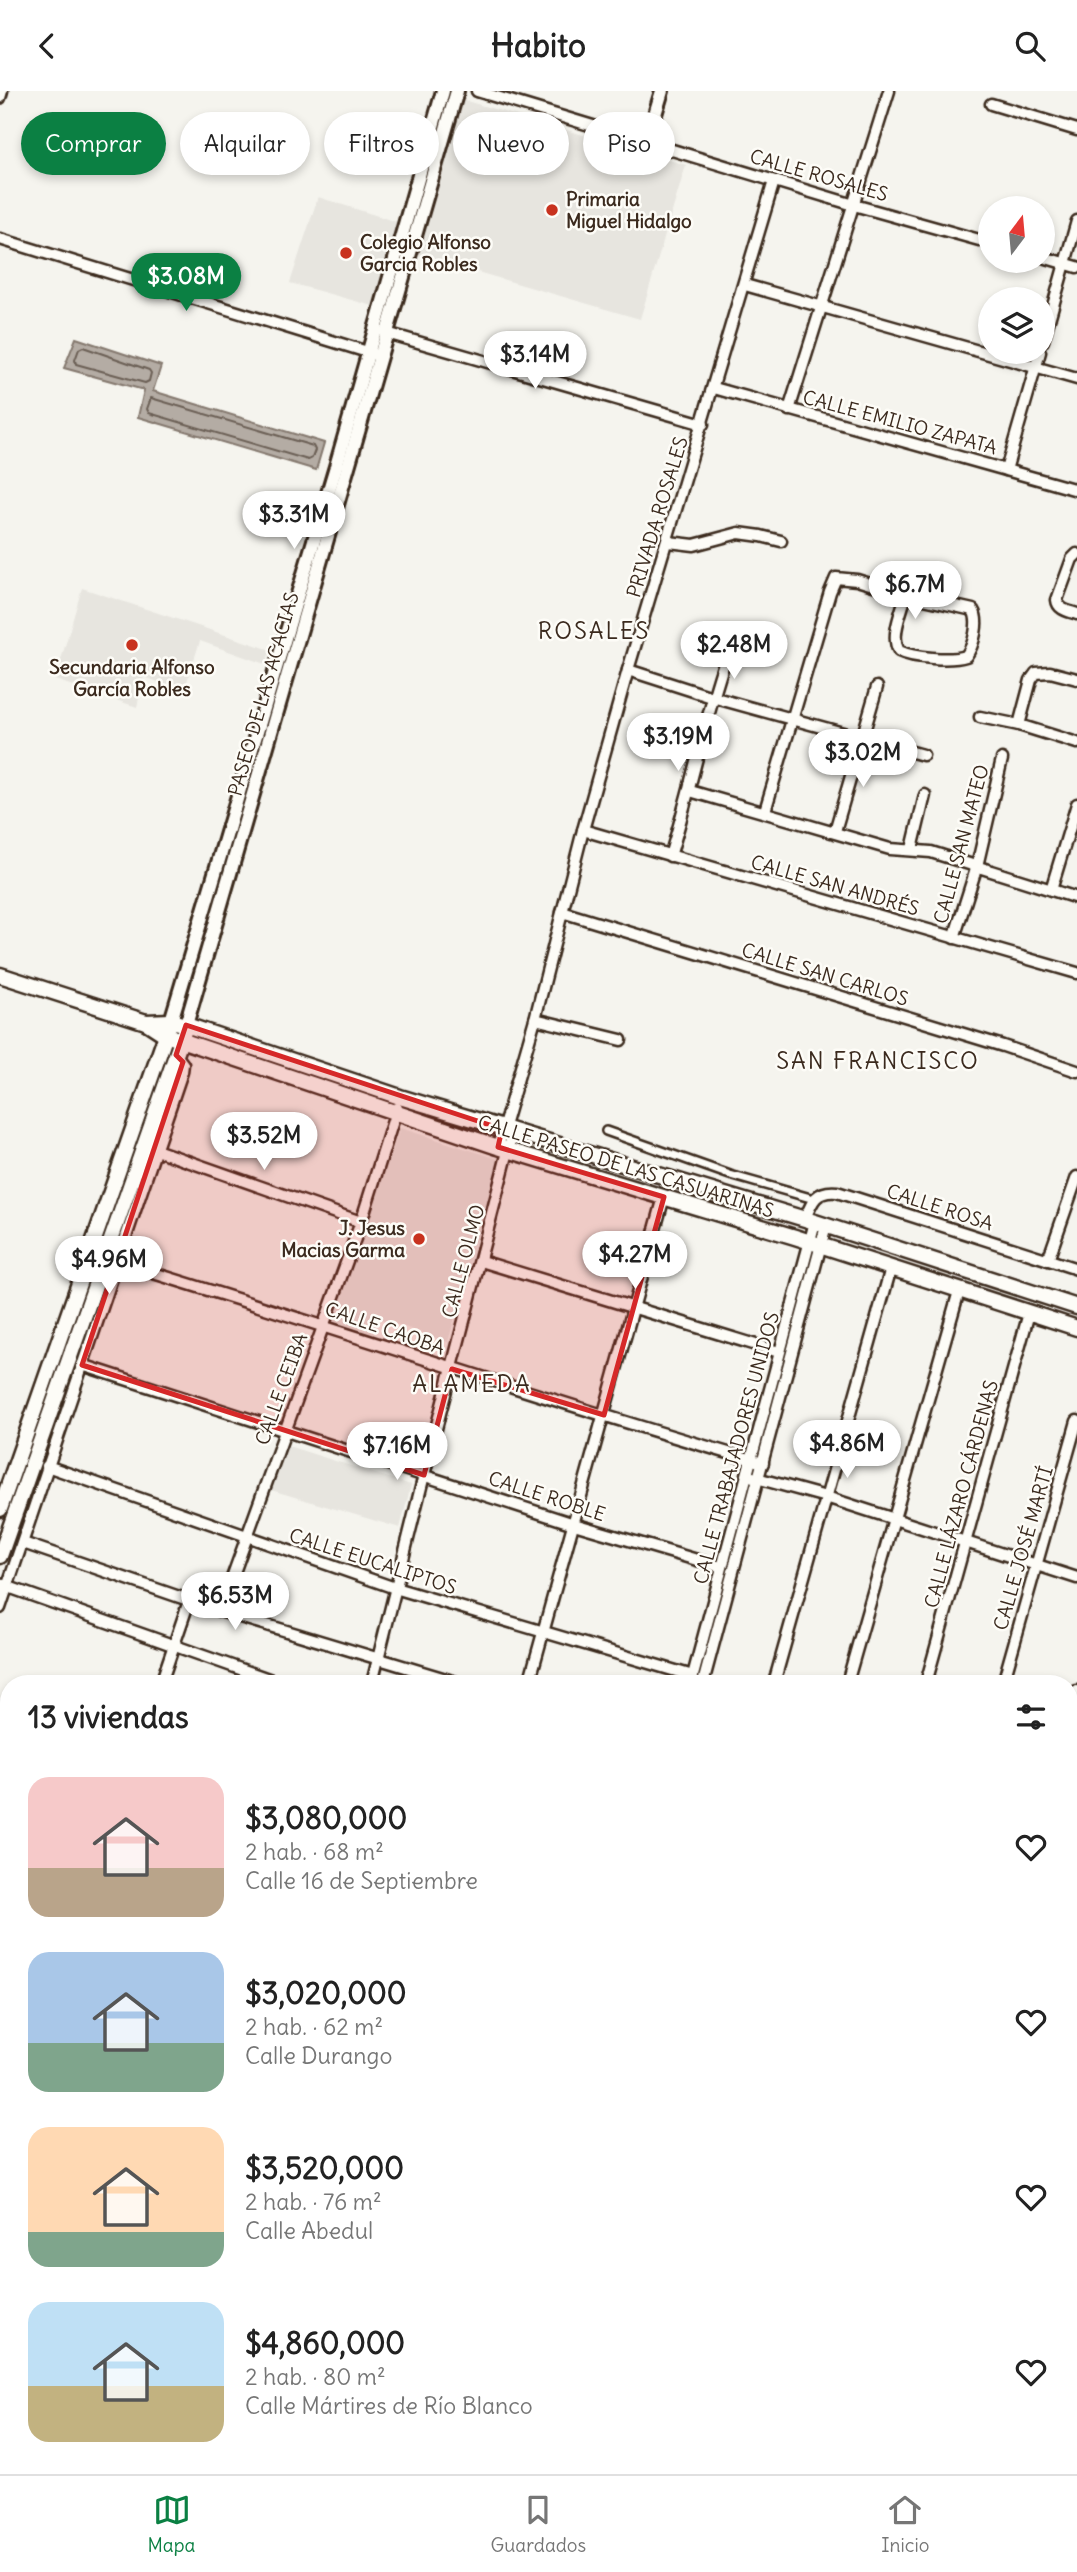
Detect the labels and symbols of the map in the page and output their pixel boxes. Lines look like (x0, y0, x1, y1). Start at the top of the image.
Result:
street label: CALLE ROSALES (747, 144, 891, 206)
place label: Primaria Miguel Hidalgo (566, 187, 692, 233)
north arrow (978, 196, 1055, 273)
marker: Primaria Miguel Hidalgo (544, 202, 560, 218)
place label: Colegio Alfonso Garcia Robles (360, 230, 491, 276)
marker: Colegio Alfonso Garcia Robles (338, 245, 354, 261)
pin: $3.08M (129, 253, 243, 313)
pin: $3.14M (478, 331, 592, 391)
street label: CALLE EMILIO ZAPATA (800, 385, 1000, 459)
street label: PRIVADA ROSALES (621, 434, 693, 600)
pin: $3.31M (237, 491, 351, 551)
pin: $6.7M (866, 561, 964, 621)
street label: PASEO DE LAS ACACIAS (222, 589, 304, 799)
district label: ROSALES (538, 616, 650, 645)
pin: $2.48M (677, 621, 791, 681)
marker: Secundaria Alfonso García Robles (124, 637, 140, 653)
place label: Secundaria Alfonso García Robles (49, 655, 215, 701)
pin: $3.19M (621, 713, 735, 773)
pin: $3.02M (806, 729, 920, 789)
street label: CALLE SAN MATEO (928, 762, 994, 926)
street label: CALLE SAN ANDRÉS (748, 849, 922, 921)
street label: CALLE SAN CARLOS (739, 937, 911, 1011)
district label: SAN FRANCISCO (776, 1046, 980, 1075)
street label: CALLE PASEO DE LAS CASUARINAS (475, 1109, 777, 1223)
pin: $3.52M (207, 1112, 321, 1172)
street label: CALLE ROSA (884, 1179, 996, 1235)
street label: CALLE OLMO (436, 1202, 490, 1320)
place label: J. Jesus Macias Garma (281, 1216, 405, 1262)
marker: J. Jesus Macias Garma (411, 1231, 427, 1247)
pin: $4.27M (578, 1231, 692, 1291)
pin: $4.96M (52, 1237, 166, 1296)
street label: CALLE CAOBA (322, 1296, 448, 1360)
street label: CALLE TRABAJADORES UNIDOS (688, 1309, 784, 1587)
street label: CALLE CEIBA (250, 1330, 312, 1448)
district label: ALAMEDA (412, 1369, 532, 1398)
street label: CALLE LÁZARO CÁRDENAS (919, 1377, 1003, 1611)
pin: $4.86M (790, 1421, 904, 1480)
pin: $7.16M (340, 1423, 454, 1482)
street label: CALLE JOSÉ MARTÍ (988, 1463, 1058, 1633)
street label: CALLE ROBLE (485, 1466, 609, 1526)
street label: CALLE EUCALIPTOS (286, 1523, 460, 1599)
pin: $6.53M (178, 1573, 292, 1632)

